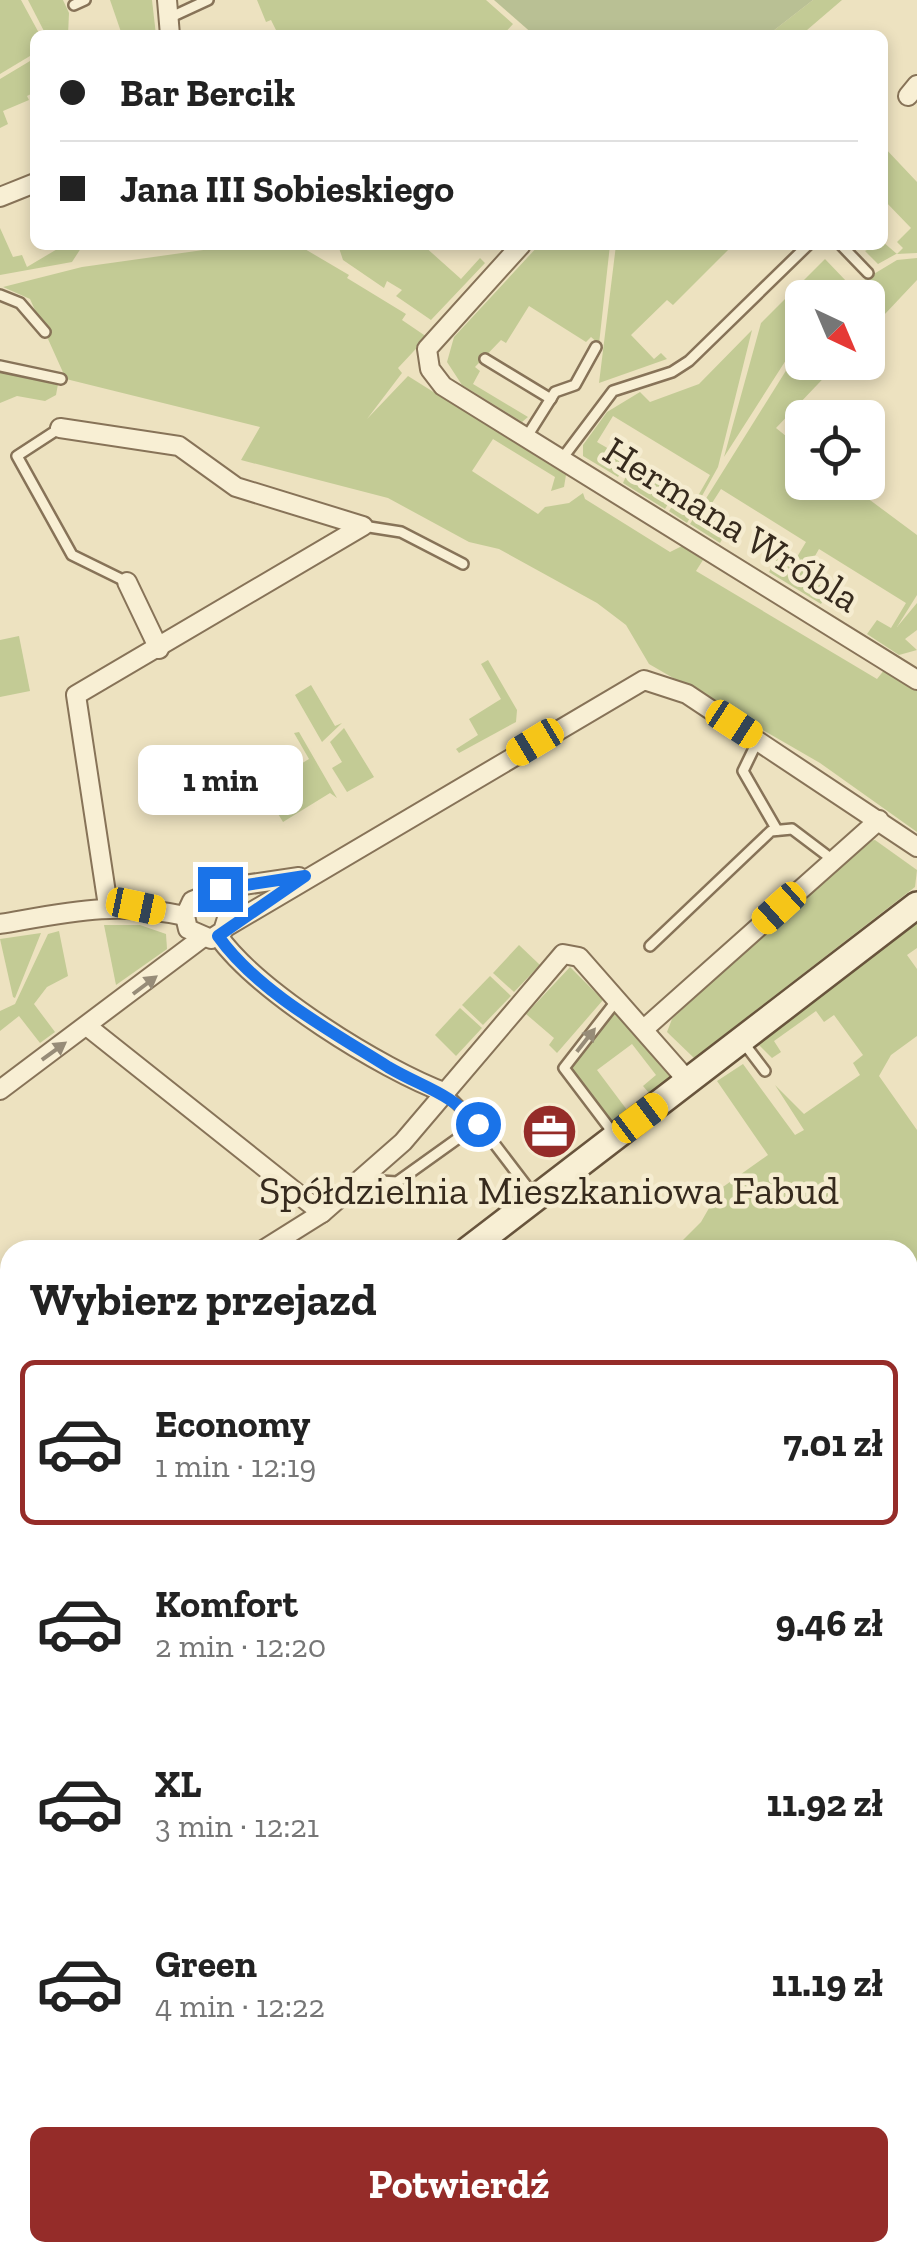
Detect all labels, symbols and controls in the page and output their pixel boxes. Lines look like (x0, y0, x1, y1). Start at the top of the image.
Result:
text: Bar Bercik (120, 70, 295, 116)
text: Jana III Sobieskiego (120, 166, 454, 212)
north arrow (785, 280, 885, 380)
map controls (785, 280, 885, 500)
button: locate (785, 400, 885, 500)
street label: Hermana Wróbla (595, 426, 869, 622)
car (701, 695, 767, 753)
car (502, 714, 568, 770)
callout: 1 min (138, 744, 302, 814)
text: 1 min (183, 761, 258, 799)
route end (198, 867, 243, 912)
car (747, 877, 811, 939)
car (104, 885, 168, 927)
one-way arrow (132, 975, 158, 995)
one-way arrow (575, 1027, 596, 1053)
one-way arrow (41, 1042, 68, 1062)
car (607, 1088, 673, 1148)
office icon: Spółdzielnia Mieszkaniowa Fabud (519, 1101, 579, 1161)
route start (456, 1102, 501, 1147)
place label: Spółdzielnia Mieszkaniowa Fabud (259, 1166, 839, 1214)
text: Wybierz przejazd (30, 1273, 377, 1327)
icon: car (35, 1398, 125, 1488)
text: Economy (155, 1401, 310, 1447)
text: 7.01 zł (783, 1420, 883, 1466)
text: 1 min · 12:19 (155, 1447, 316, 1485)
icon: car (35, 1578, 125, 1668)
text: Komfort (155, 1581, 298, 1627)
text: 9.46 zł (776, 1600, 883, 1646)
text: 2 min · 12:20 (155, 1627, 326, 1665)
icon: car (35, 1758, 125, 1848)
text: XL (155, 1761, 202, 1807)
text: 11.92 zł (767, 1780, 883, 1826)
text: 3 min · 12:21 (155, 1807, 319, 1845)
icon: car (35, 1938, 125, 2028)
text: Green (155, 1941, 257, 1987)
text: 11.19 zł (772, 1960, 883, 2006)
text: 4 min · 12:22 (155, 1987, 325, 2025)
button: Potwierdź (30, 2127, 888, 2242)

